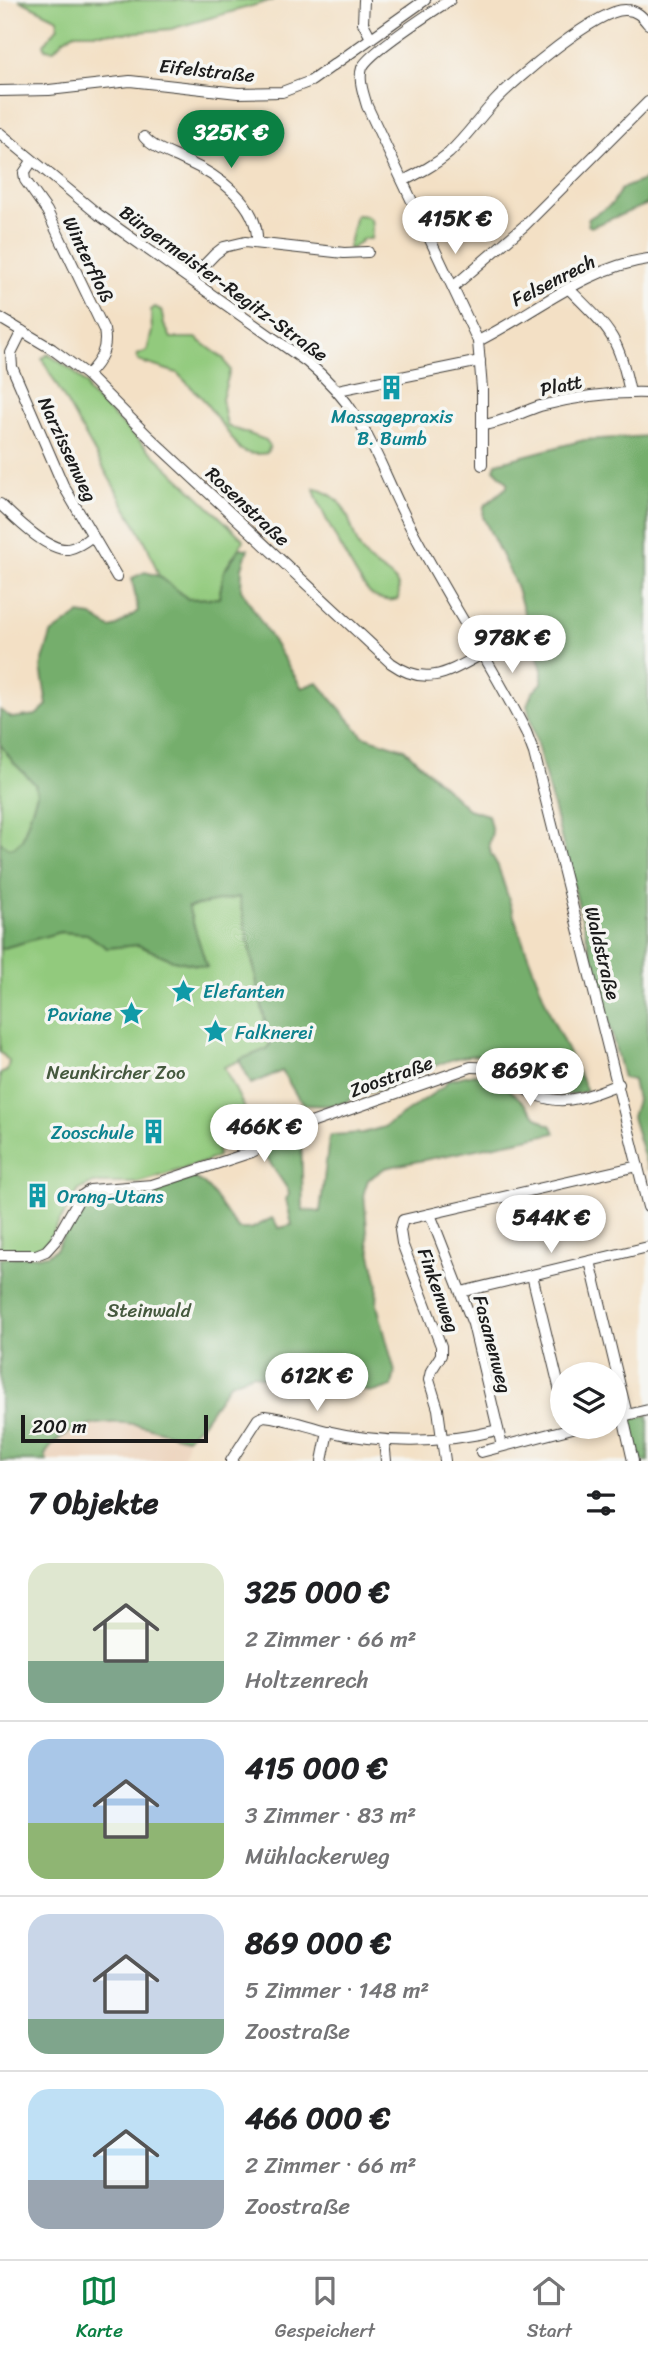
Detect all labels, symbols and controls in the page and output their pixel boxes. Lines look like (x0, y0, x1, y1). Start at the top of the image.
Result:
street label: Eifelstraße (158, 49, 256, 92)
pin: 325K € (174, 110, 288, 170)
text: 325K € (193, 112, 269, 153)
street label: Bürgermeister-Regitz-Straße (112, 196, 335, 371)
pin: 415K € (398, 196, 512, 256)
text: 415K € (418, 198, 492, 239)
street label: Winterfloß (53, 210, 124, 308)
street label: Felsenrech (505, 245, 601, 316)
street label: Platt (537, 365, 585, 406)
building icon: Massagepraxis B. Bumb (378, 374, 406, 402)
street label: Narzissenweg (29, 391, 107, 508)
place label: Massagepraxis B. Bumb (331, 400, 453, 455)
street label: Rosenstraße (198, 458, 298, 555)
pin: 978K € (455, 616, 569, 675)
text: 978K € (474, 617, 550, 658)
street label: Waldstraße (575, 903, 630, 1003)
place label: Elefanten (203, 975, 285, 1008)
place icon: Elefanten (169, 977, 197, 1005)
place label: Paviane (47, 998, 112, 1031)
place icon: Paviane (118, 1000, 146, 1028)
place label: Falknerei (235, 1016, 313, 1049)
place icon: Falknerei (201, 1018, 229, 1046)
street label: Zoostraße (345, 1046, 438, 1107)
pin: 869K € (473, 1048, 587, 1108)
text: 869K € (492, 1050, 568, 1091)
park label: Neunkircher Zoo (47, 1056, 185, 1089)
pin: 466K € (207, 1104, 321, 1164)
text: 466K € (226, 1106, 302, 1147)
place label: Zooschule (51, 1116, 134, 1149)
building icon: Zooschule (140, 1118, 168, 1146)
place label: Orang-Utans (57, 1180, 164, 1213)
building icon: Orang-Utans (23, 1182, 51, 1210)
pin: 544K € (494, 1196, 608, 1255)
text: 544K € (512, 1197, 590, 1238)
street label: Finkenweg (408, 1243, 469, 1337)
street label: Fasanenweg (464, 1291, 522, 1397)
park label: Steinwald (107, 1294, 192, 1327)
pin: 612K € (260, 1354, 374, 1413)
text: 612K € (281, 1355, 353, 1396)
map controls (550, 1362, 627, 1439)
button: layers (550, 1362, 627, 1439)
text: 200 m (32, 1410, 87, 1443)
scale bar (21, 1412, 208, 1444)
text: 7 Objekte (28, 1476, 158, 1530)
icon: filters (582, 1484, 620, 1522)
text: 325 000 € (245, 1565, 390, 1619)
icon: home (84, 1591, 168, 1675)
text: 2 Zimmer · 66 m² (245, 1619, 417, 1660)
text: Holtzenrech (245, 1660, 369, 1701)
text: 415 000 € (245, 1741, 387, 1795)
icon: home (84, 1767, 168, 1851)
text: 3 Zimmer · 83 m² (245, 1795, 416, 1836)
text: Mühlackerweg (245, 1836, 390, 1877)
text: 869 000 € (245, 1916, 391, 1970)
icon: home (84, 1942, 168, 2026)
text: 5 Zimmer · 148 m² (245, 1970, 429, 2011)
text: Zoostraße (245, 2011, 350, 2052)
text: 466 000 € (245, 2091, 390, 2145)
icon: home (84, 2117, 168, 2201)
text: 2 Zimmer · 66 m² (245, 2145, 417, 2186)
text: Zoostraße (245, 2186, 350, 2227)
tab: Karte (76, 2272, 123, 2347)
tab: Gespeichert (275, 2272, 375, 2347)
tab: Start (527, 2272, 572, 2347)

